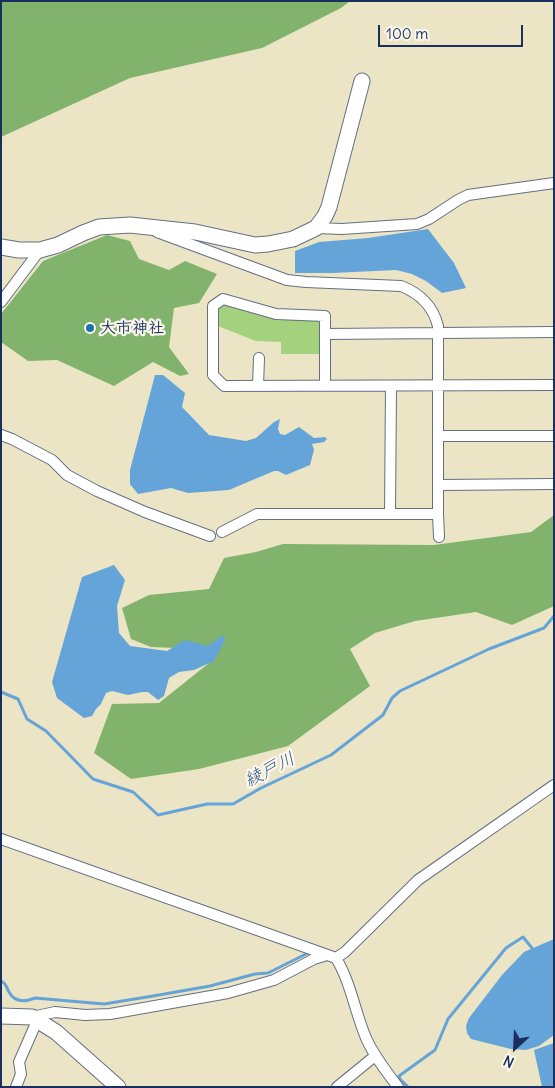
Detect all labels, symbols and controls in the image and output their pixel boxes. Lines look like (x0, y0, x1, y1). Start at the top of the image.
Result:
scale bar (380, 15, 525, 47)
text: 100 m (386, 24, 428, 43)
place label: 大市神社 (100, 318, 164, 338)
marker: 大市神社 (84, 322, 96, 334)
water label: 綾戸川 (241, 748, 299, 792)
north arrow (490, 1023, 540, 1073)
text: N (500, 1051, 517, 1072)

